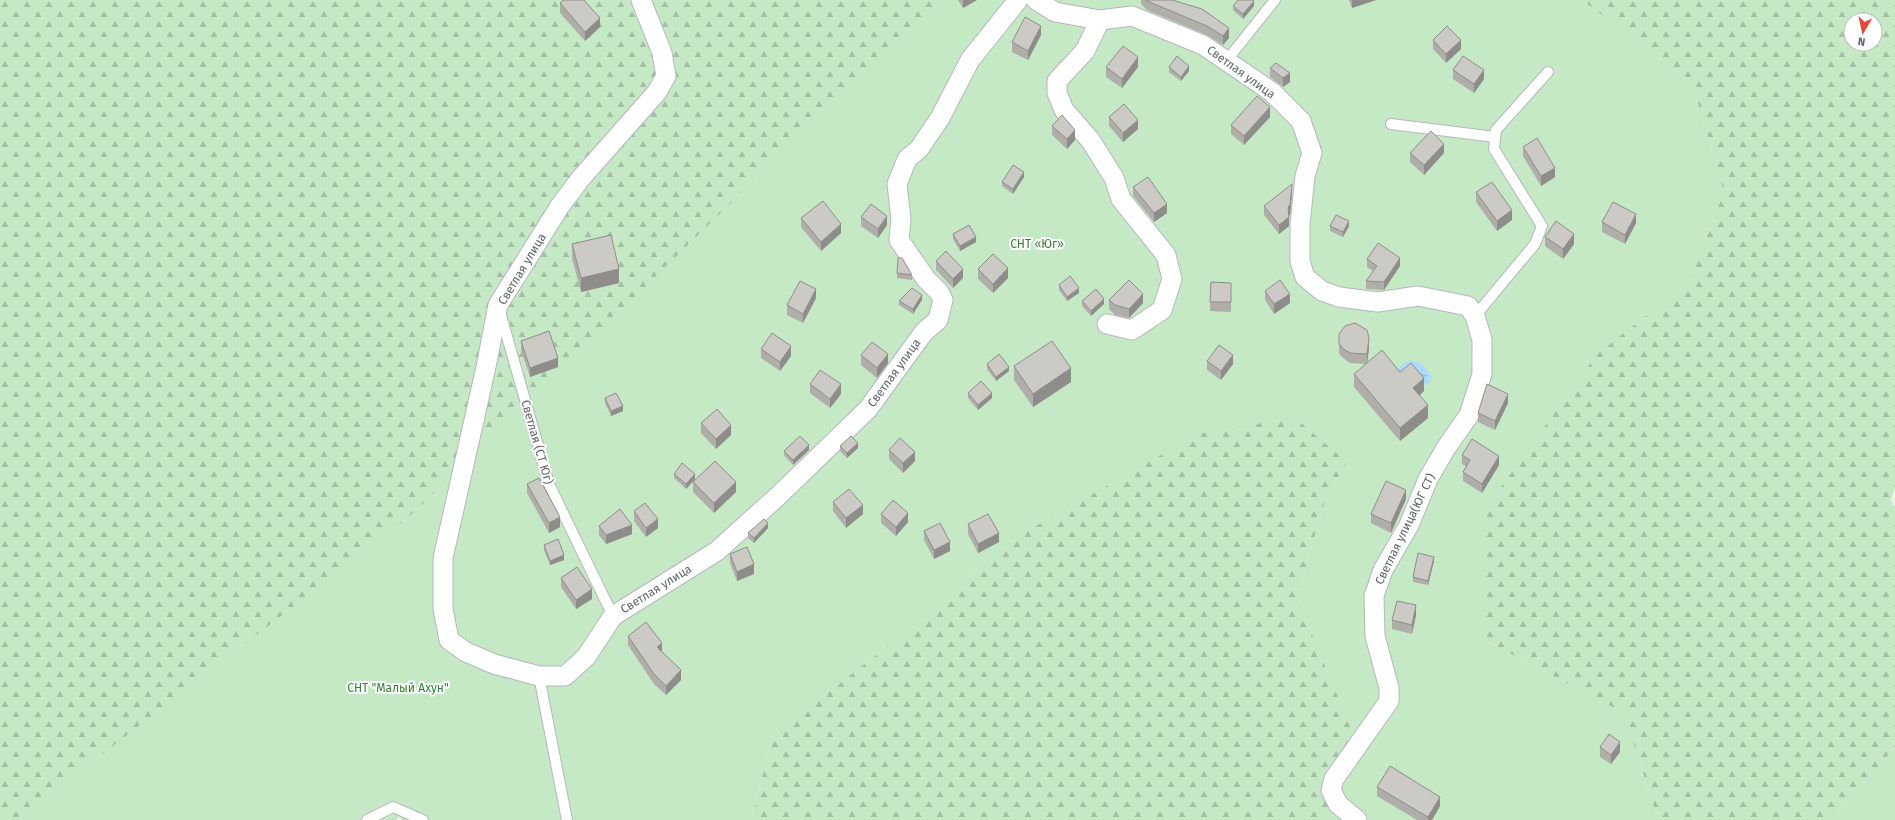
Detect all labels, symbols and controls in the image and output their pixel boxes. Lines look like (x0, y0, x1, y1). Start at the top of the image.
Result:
north arrow (1843, 12, 1883, 52)
text: N (1857, 34, 1866, 48)
street label: Светлая улица (1204, 43, 1278, 101)
street label: Светлая улица (495, 231, 549, 307)
park label: СНТ «Юг» (1010, 237, 1064, 251)
street label: Светлая улица (865, 336, 923, 410)
street label: Светлая (СТ Юг) (518, 398, 556, 486)
street label: Светлая улица(ЮГ СТ) (1372, 471, 1438, 587)
street label: Светлая улица (618, 562, 694, 616)
park label: СНТ "Малый Ахун" (347, 681, 449, 695)

